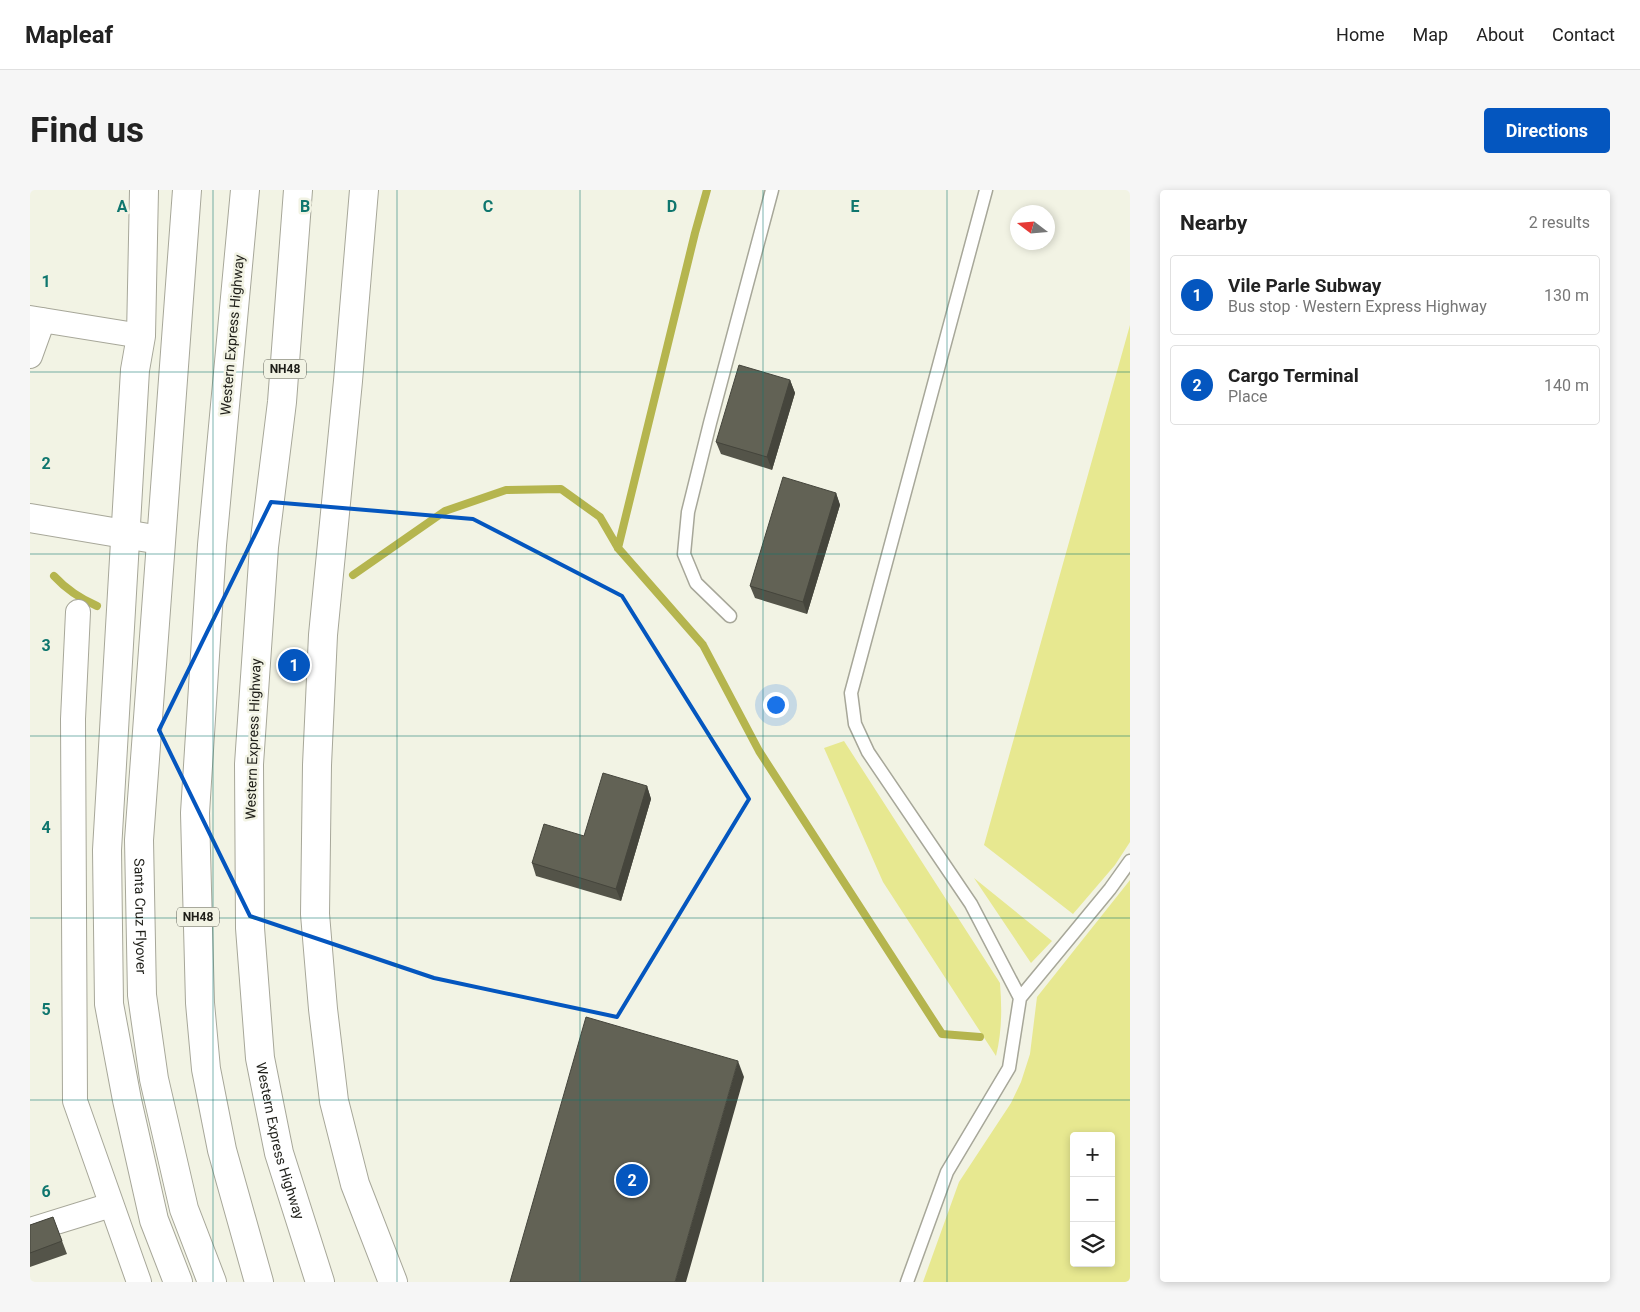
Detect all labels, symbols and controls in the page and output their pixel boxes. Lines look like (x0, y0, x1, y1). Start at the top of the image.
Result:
text: Mapleaf (25, 21, 113, 49)
text: Home (1336, 24, 1385, 45)
text: Map (1413, 24, 1448, 45)
text: About (1476, 24, 1524, 45)
text: Contact (1552, 24, 1615, 45)
button: Directions (1484, 108, 1610, 153)
text: Find us (30, 110, 144, 151)
text: A (117, 197, 128, 216)
text: B (300, 197, 310, 216)
text: C (483, 197, 493, 216)
text: D (667, 197, 677, 216)
text: E (851, 197, 860, 216)
north arrow (1010, 205, 1055, 250)
text: Nearby (1180, 211, 1247, 235)
text: 2 results (1529, 213, 1590, 232)
street label: Western Express Highway (217, 254, 247, 416)
text: 1 (41, 272, 51, 291)
text: Vile Parle Subway (1228, 274, 1381, 297)
text: 1 (1192, 286, 1202, 305)
text: 130 m (1544, 286, 1589, 305)
text: Bus stop · Western Express Highway (1228, 297, 1487, 316)
road number: NH48 (264, 360, 306, 378)
text: Cargo Terminal (1228, 364, 1359, 387)
text: 2 (1192, 376, 1202, 395)
text: 140 m (1544, 376, 1589, 395)
text: Place (1228, 387, 1268, 406)
text: 2 (41, 454, 51, 473)
text: 3 (41, 636, 51, 655)
pin: 1 (278, 646, 310, 684)
street label: Western Express Highway (242, 658, 264, 820)
your location (763, 692, 789, 718)
text: 4 (41, 818, 51, 837)
street label: Santa Cruz Flyover (131, 858, 150, 975)
road number: NH48 (177, 908, 219, 926)
text: 5 (41, 1000, 51, 1019)
street label: Western Express Highway (253, 1061, 308, 1222)
map controls (1070, 1132, 1115, 1267)
button: + (1070, 1132, 1115, 1177)
pin: 2 (616, 1161, 648, 1199)
button: − (1070, 1177, 1115, 1222)
text: 6 (41, 1182, 51, 1201)
button: layers (1070, 1222, 1115, 1267)

